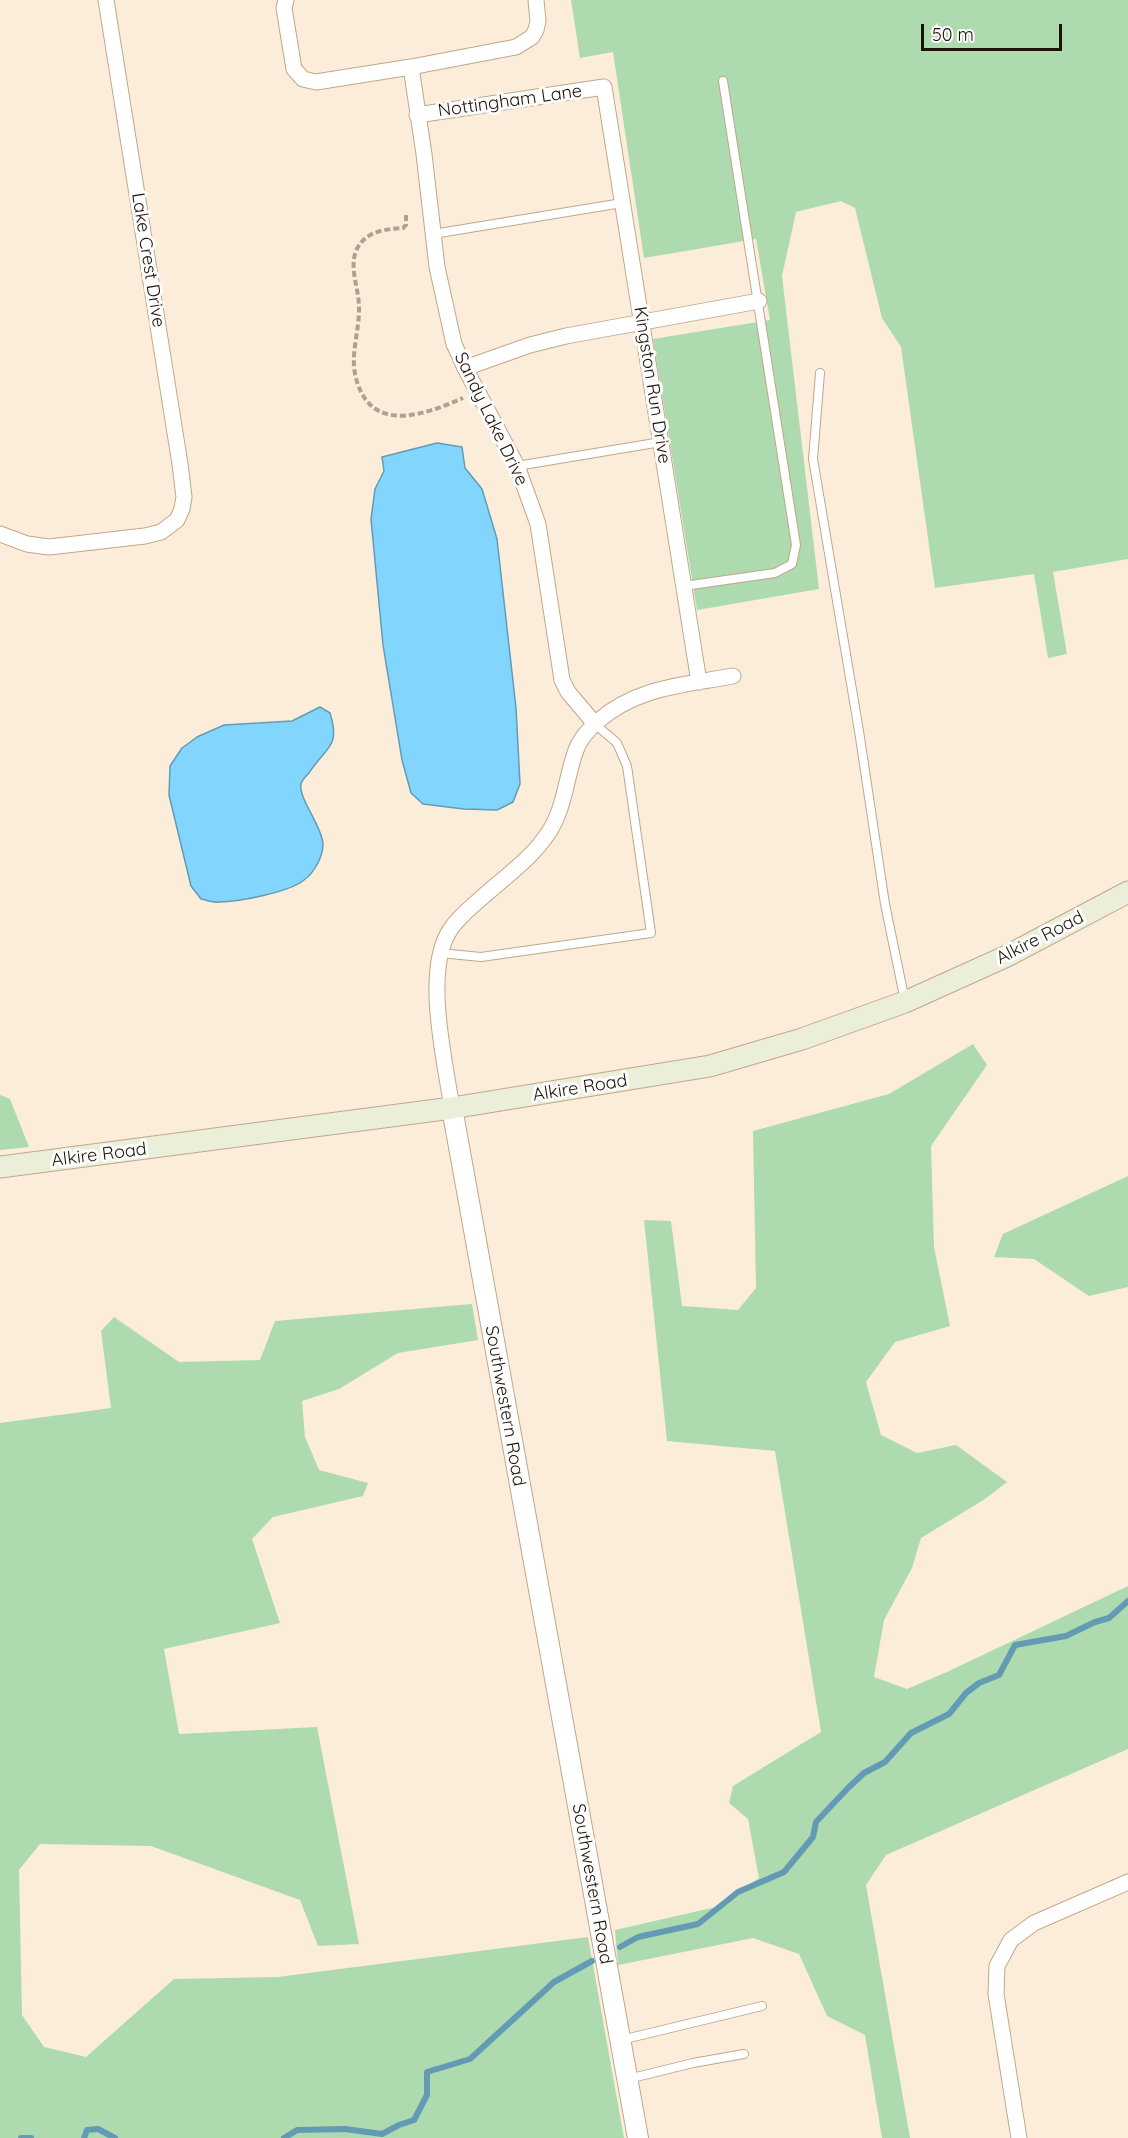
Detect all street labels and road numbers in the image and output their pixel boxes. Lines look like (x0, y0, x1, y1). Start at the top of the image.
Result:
street label: Nottingham Lane (437, 80, 583, 122)
street label: Lake Crest Drive (127, 191, 169, 329)
street label: Kingston Run Drive (629, 305, 675, 465)
street label: Sandy Lake Drive (449, 349, 533, 489)
street label: Alkire Road (993, 907, 1087, 969)
street label: Alkire Road (531, 1070, 629, 1106)
street label: Alkire Road (50, 1138, 148, 1172)
street label: Southwestern Road (480, 1324, 530, 1488)
street label: Southwestern Road (567, 1802, 617, 1966)

